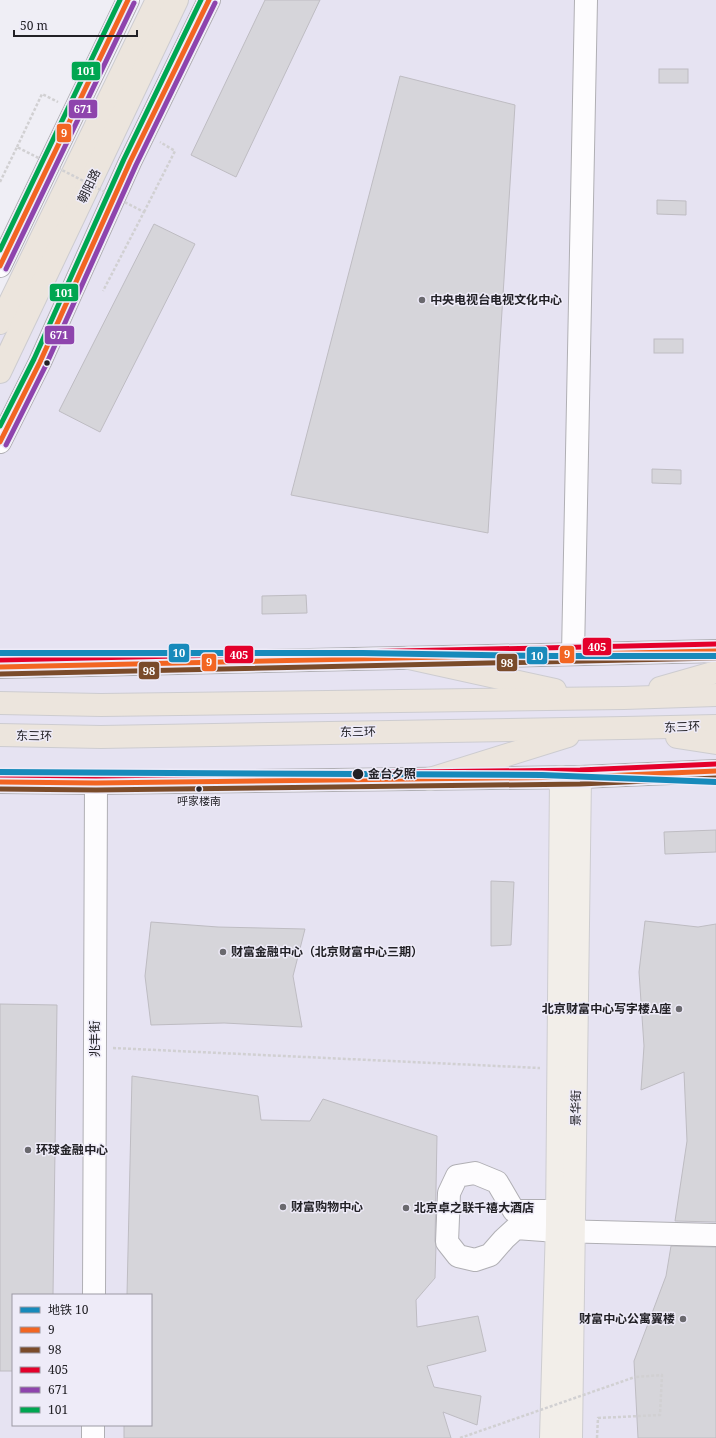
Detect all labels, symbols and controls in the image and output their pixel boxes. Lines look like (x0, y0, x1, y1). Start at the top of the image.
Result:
scale bar (14, 12, 137, 38)
text: 50 m (20, 17, 48, 34)
line badge: 101 (71, 61, 101, 81)
text: 101 (77, 63, 95, 78)
line badge: 671 (68, 99, 98, 119)
text: 671 (74, 101, 92, 116)
line badge: 9 (56, 123, 72, 143)
text: 9 (61, 125, 67, 140)
street label: 朝阳路 (73, 166, 104, 206)
line badge: 101 (49, 283, 79, 302)
text: 101 (55, 285, 73, 300)
place label: 中央电视台电视文化中心 (430, 291, 562, 308)
marker: 中央电视台电视文化中心 (417, 295, 427, 305)
line badge: 671 (44, 325, 75, 345)
text: 671 (50, 327, 68, 342)
unlabelled marker (42, 358, 52, 368)
line badge: 405 (582, 637, 612, 656)
text: 405 (588, 639, 606, 654)
line badge: 10 (168, 643, 190, 663)
text: 10 (173, 645, 185, 660)
line badge: 405 (224, 645, 254, 664)
line badge: 9 (559, 645, 575, 664)
line badge: 10 (526, 646, 548, 665)
text: 9 (564, 646, 570, 661)
text: 405 (230, 647, 248, 662)
text: 10 (531, 648, 543, 663)
line badge: 9 (201, 653, 217, 672)
line badge: 98 (496, 653, 518, 672)
text: 9 (206, 654, 212, 669)
text: 98 (501, 655, 513, 670)
line badge: 98 (138, 661, 160, 680)
text: 98 (143, 663, 155, 678)
street label: 东三环 (664, 717, 700, 736)
street label: 东三环 (340, 723, 376, 740)
street label: 东三环 (16, 727, 52, 744)
place label: 金台夕照 (368, 765, 416, 782)
marker: 金台夕照 (351, 767, 365, 781)
marker: 呼家楼南 (194, 784, 204, 794)
place label: 呼家楼南 (177, 793, 221, 808)
place label: 财富金融中心（北京财富中心三期） (231, 943, 423, 960)
marker: 财富金融中心（北京财富中心三期） (218, 947, 228, 957)
place label: 北京财富中心写字楼A座 (542, 1000, 671, 1017)
marker: 北京财富中心写字楼A座 (674, 1004, 684, 1014)
street label: 兆丰街 (86, 1021, 103, 1057)
street label: 景华街 (567, 1090, 584, 1126)
place label: 环球金融中心 (36, 1141, 108, 1158)
marker: 环球金融中心 (23, 1145, 33, 1155)
place label: 财富购物中心 (291, 1198, 363, 1215)
place label: 北京卓之联千禧大酒店 (414, 1199, 534, 1216)
marker: 财富购物中心 (278, 1202, 288, 1212)
marker: 北京卓之联千禧大酒店 (401, 1203, 411, 1213)
legend (12, 1294, 152, 1426)
text: 地铁 10 (48, 1301, 89, 1318)
place label: 财富中心公寓翼楼 (579, 1310, 675, 1327)
marker: 财富中心公寓翼楼 (678, 1314, 688, 1324)
text: 9 (48, 1321, 55, 1338)
text: 98 (48, 1341, 62, 1358)
text: 405 (48, 1361, 68, 1378)
text: 671 (48, 1381, 68, 1398)
text: 101 (48, 1401, 68, 1418)

